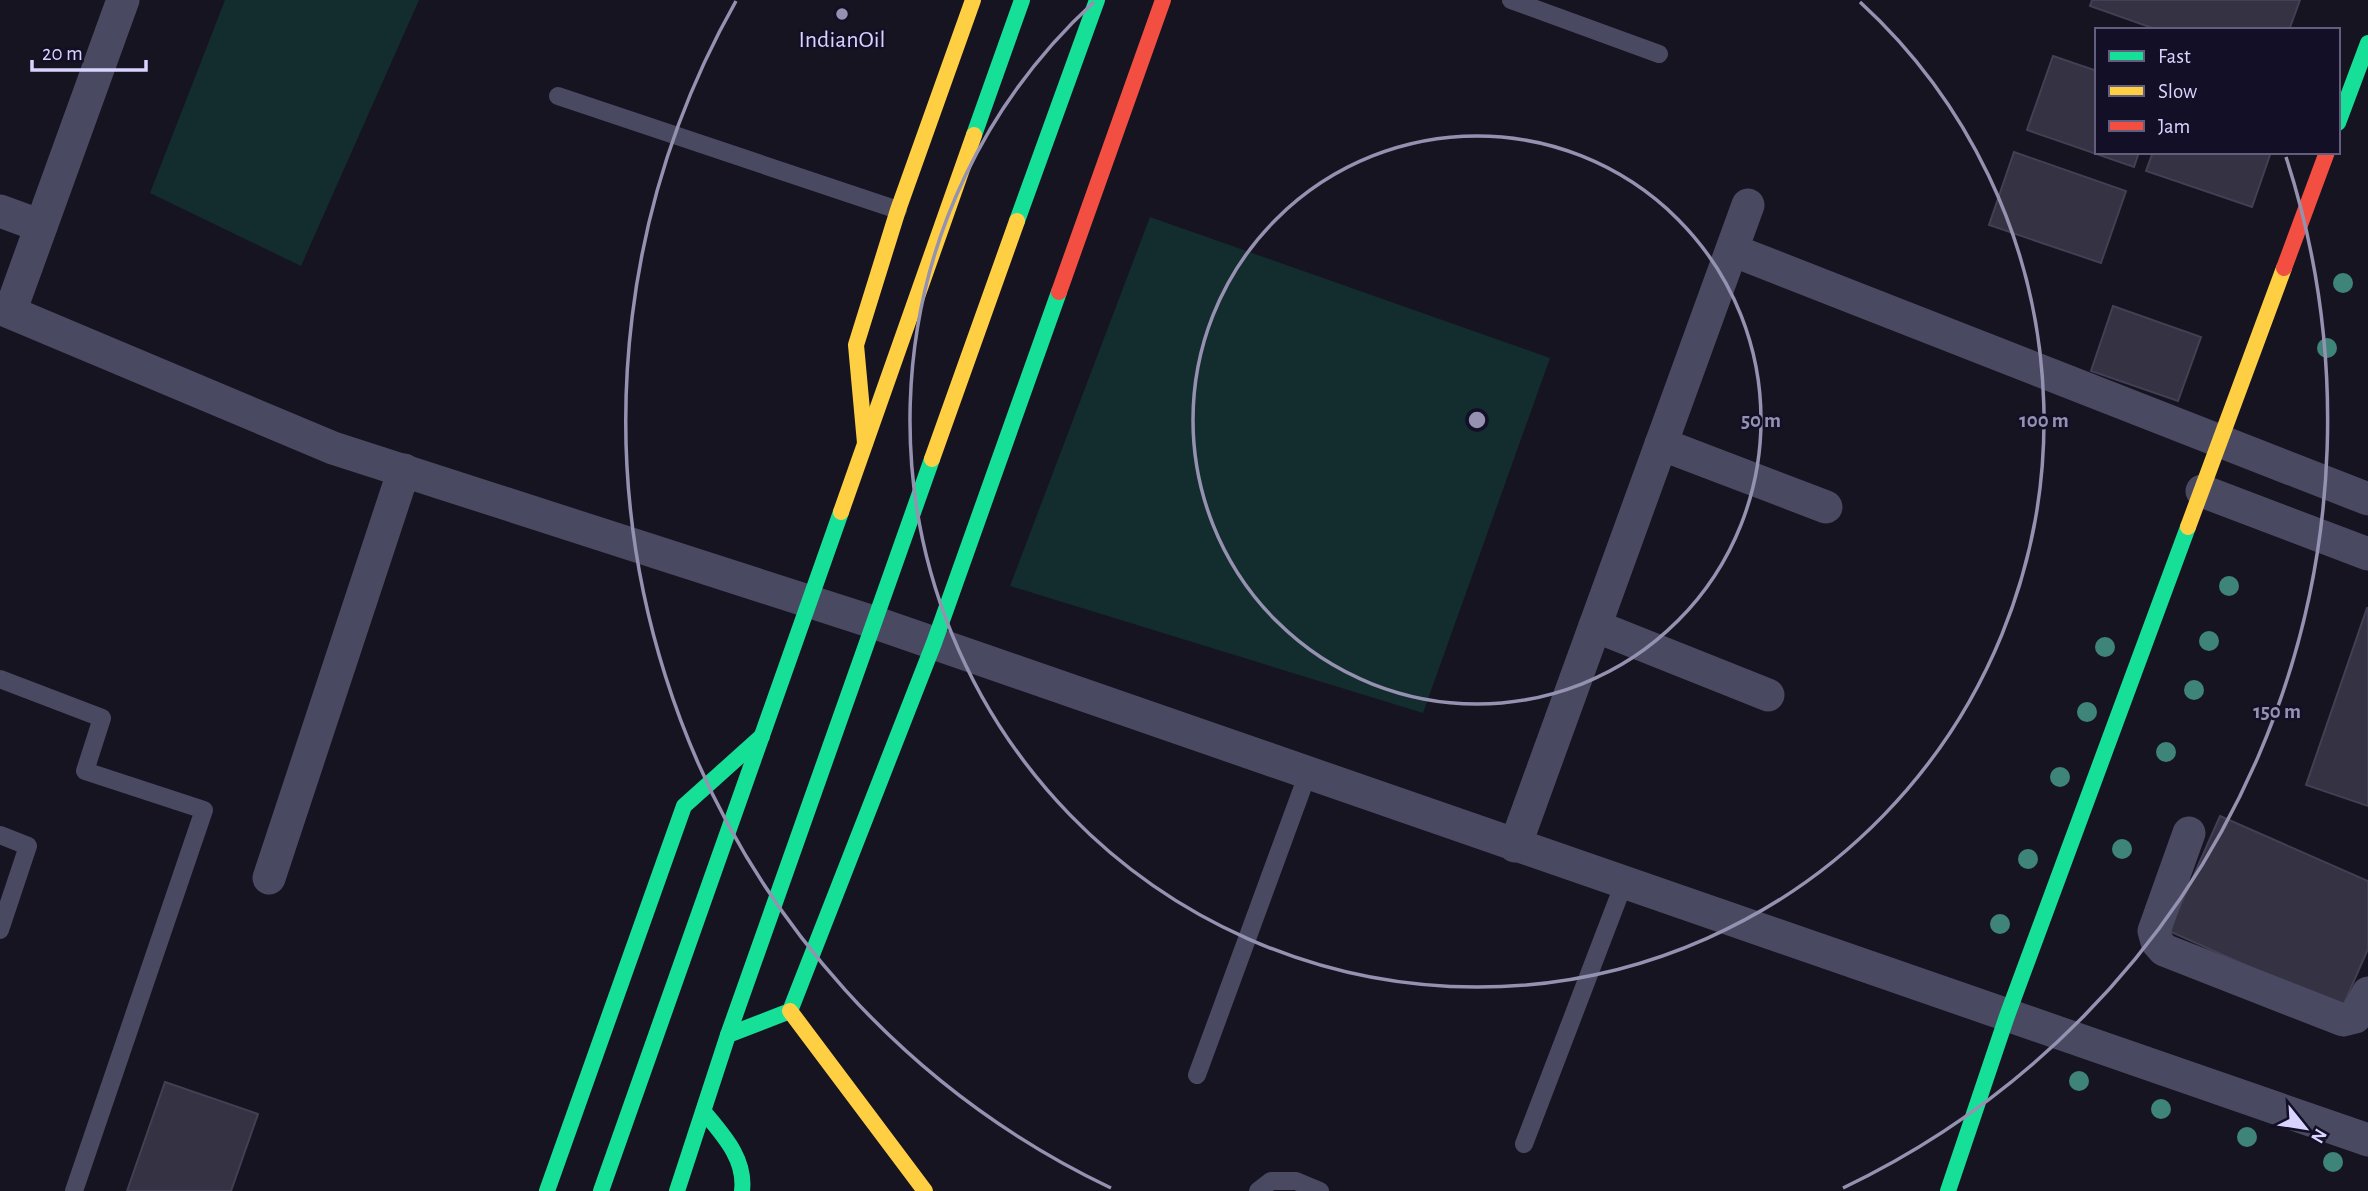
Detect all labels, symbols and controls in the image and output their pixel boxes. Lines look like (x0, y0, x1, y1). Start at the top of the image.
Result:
marker: IndianOil (834, 6, 850, 22)
scale bar (32, 28, 145, 72)
place label: IndianOil (798, 28, 886, 52)
legend (2095, 28, 2340, 154)
text: 20 m (42, 43, 83, 64)
text: Fast (2158, 46, 2191, 67)
text: Slow (2158, 81, 2197, 102)
text: Jam (2158, 116, 2190, 137)
centre of rings (1465, 408, 1489, 432)
text: 50 m (1741, 410, 1781, 431)
text: 100 m (2019, 410, 2069, 431)
text: 150 m (2253, 701, 2301, 722)
north arrow (2270, 1093, 2340, 1163)
text: N (2307, 1125, 2330, 1146)

